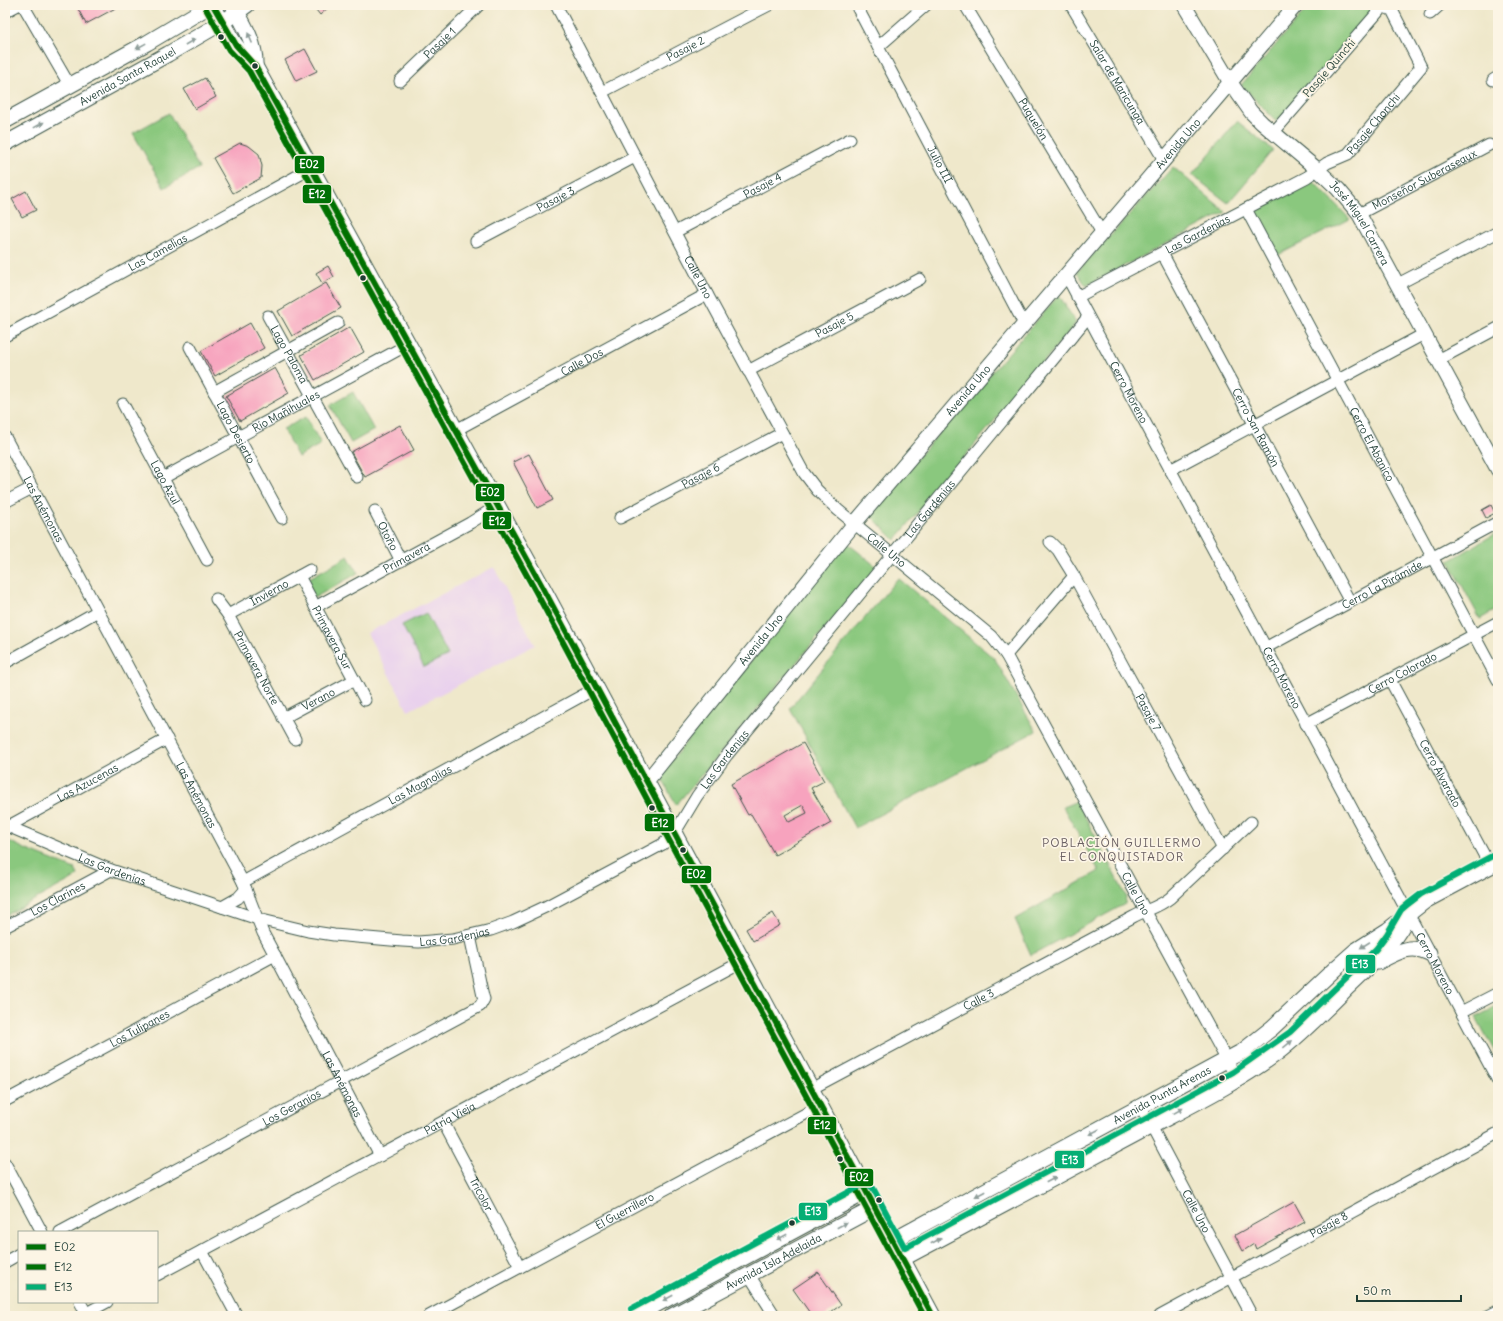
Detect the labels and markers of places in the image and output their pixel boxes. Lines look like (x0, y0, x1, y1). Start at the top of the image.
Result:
unlabelled marker (216, 32, 226, 42)
unlabelled marker (250, 61, 260, 71)
unlabelled marker (358, 273, 368, 283)
unlabelled marker (647, 803, 657, 813)
unlabelled marker (678, 845, 688, 855)
unlabelled marker (1217, 1073, 1227, 1083)
unlabelled marker (835, 1154, 845, 1164)
unlabelled marker (874, 1195, 884, 1205)
unlabelled marker (787, 1218, 797, 1228)

